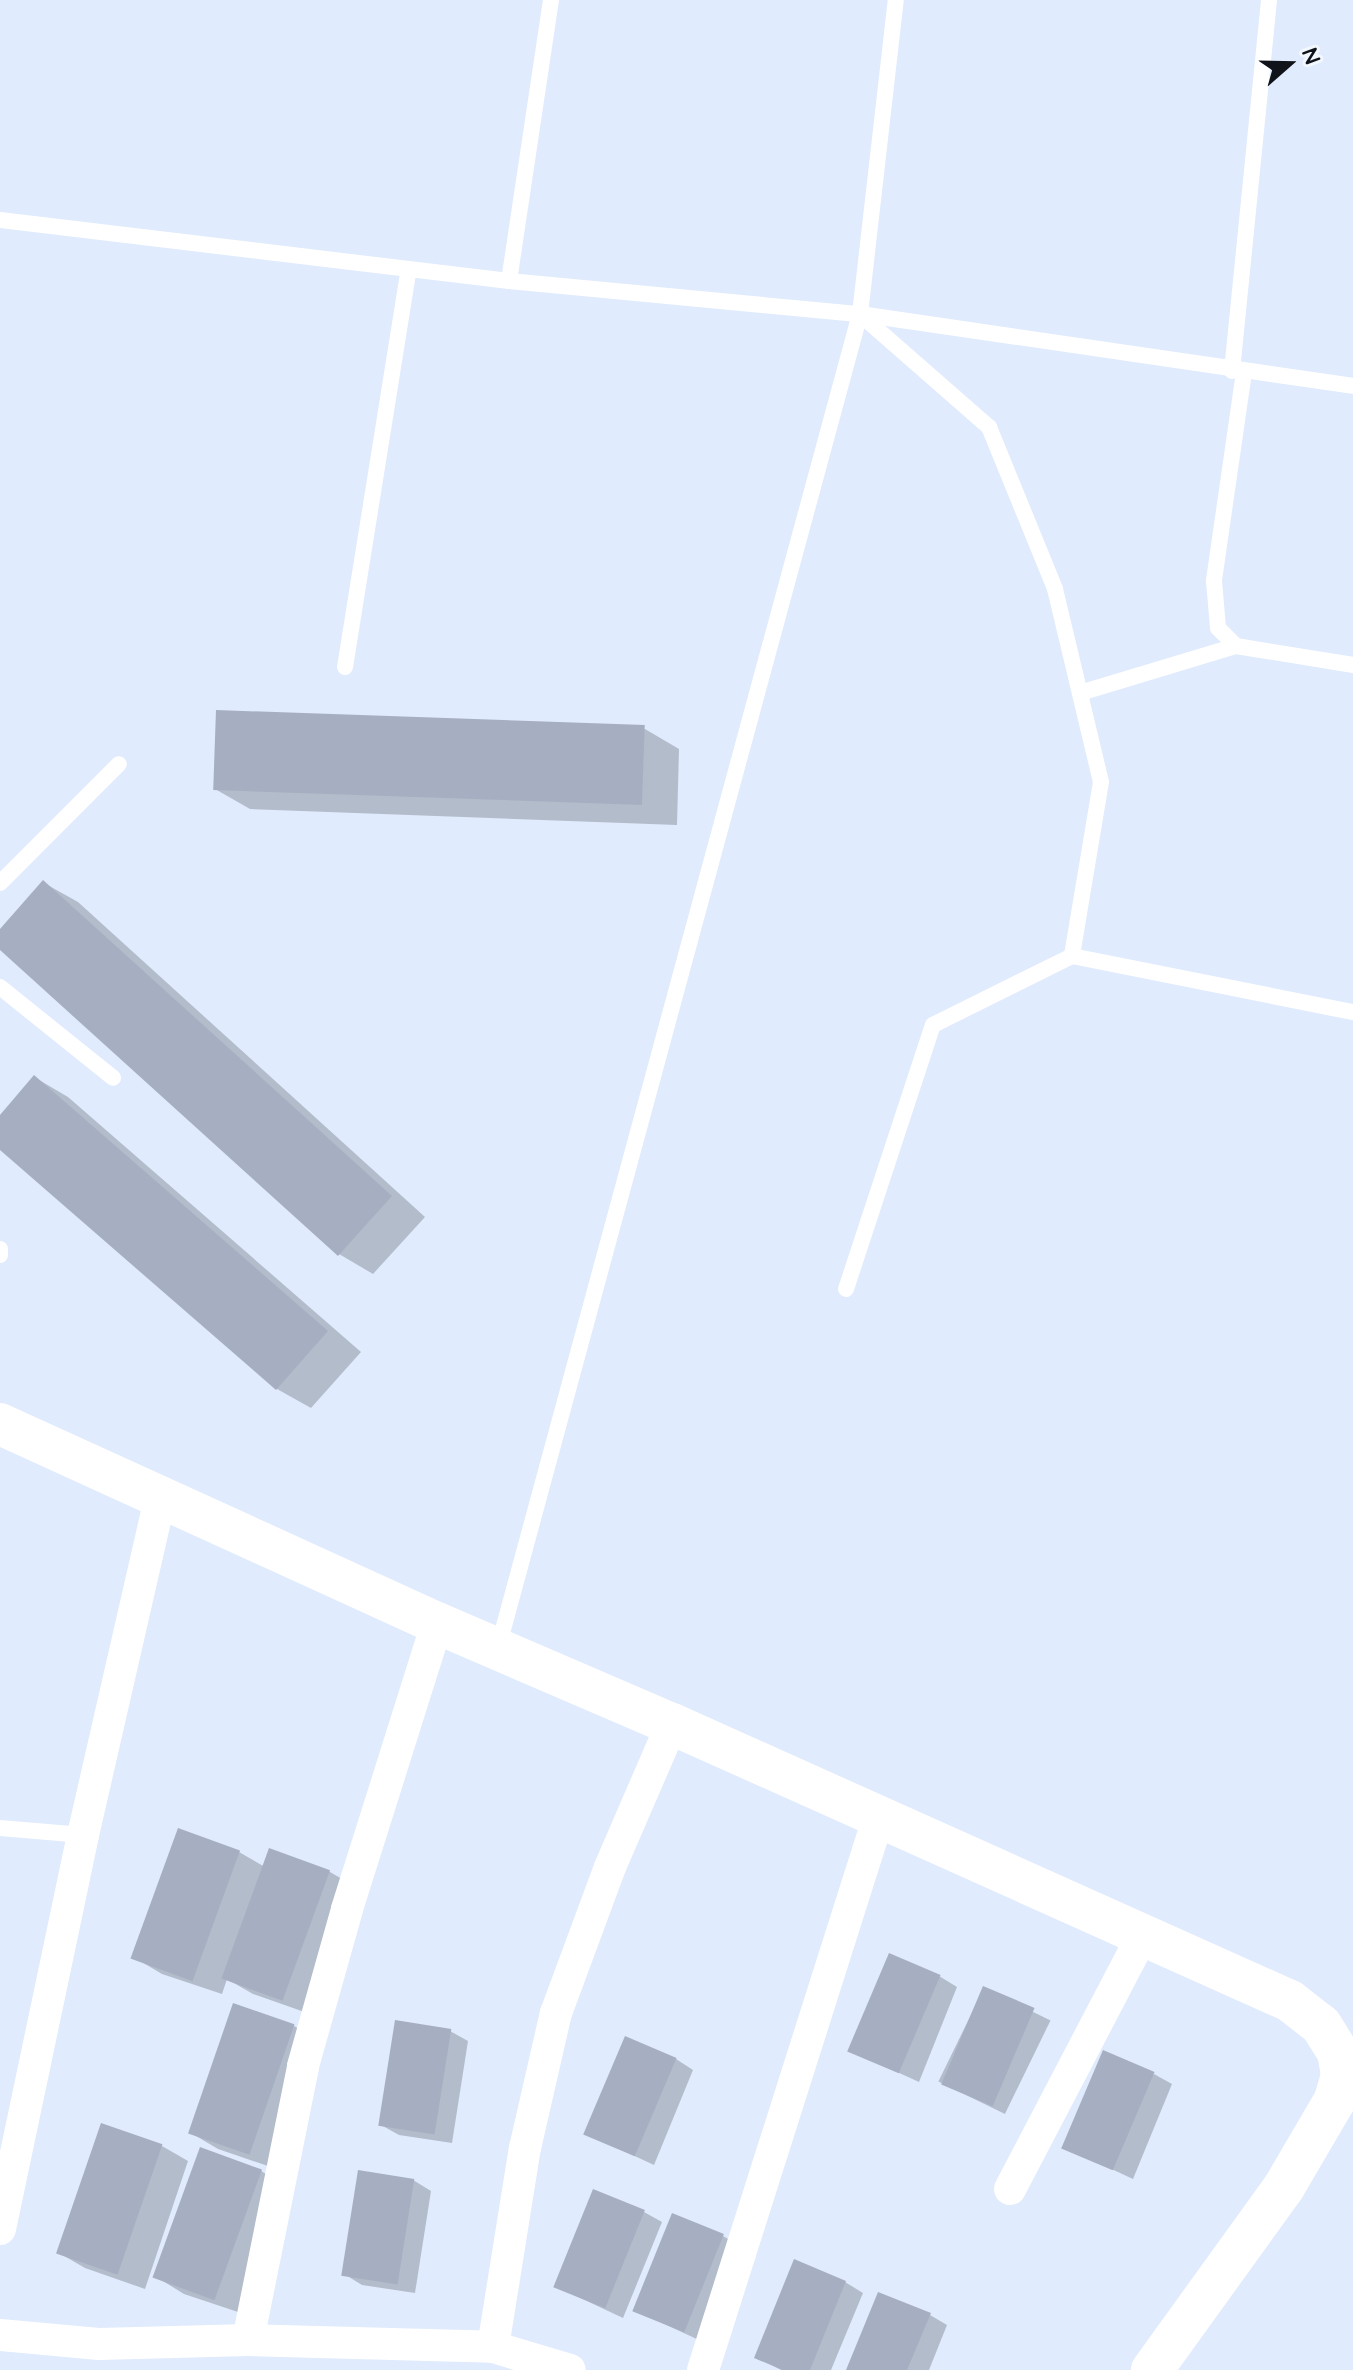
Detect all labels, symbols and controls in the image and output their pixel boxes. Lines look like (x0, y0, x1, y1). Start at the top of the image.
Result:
north arrow (1249, 24, 1329, 104)
text: N (1296, 43, 1327, 68)

